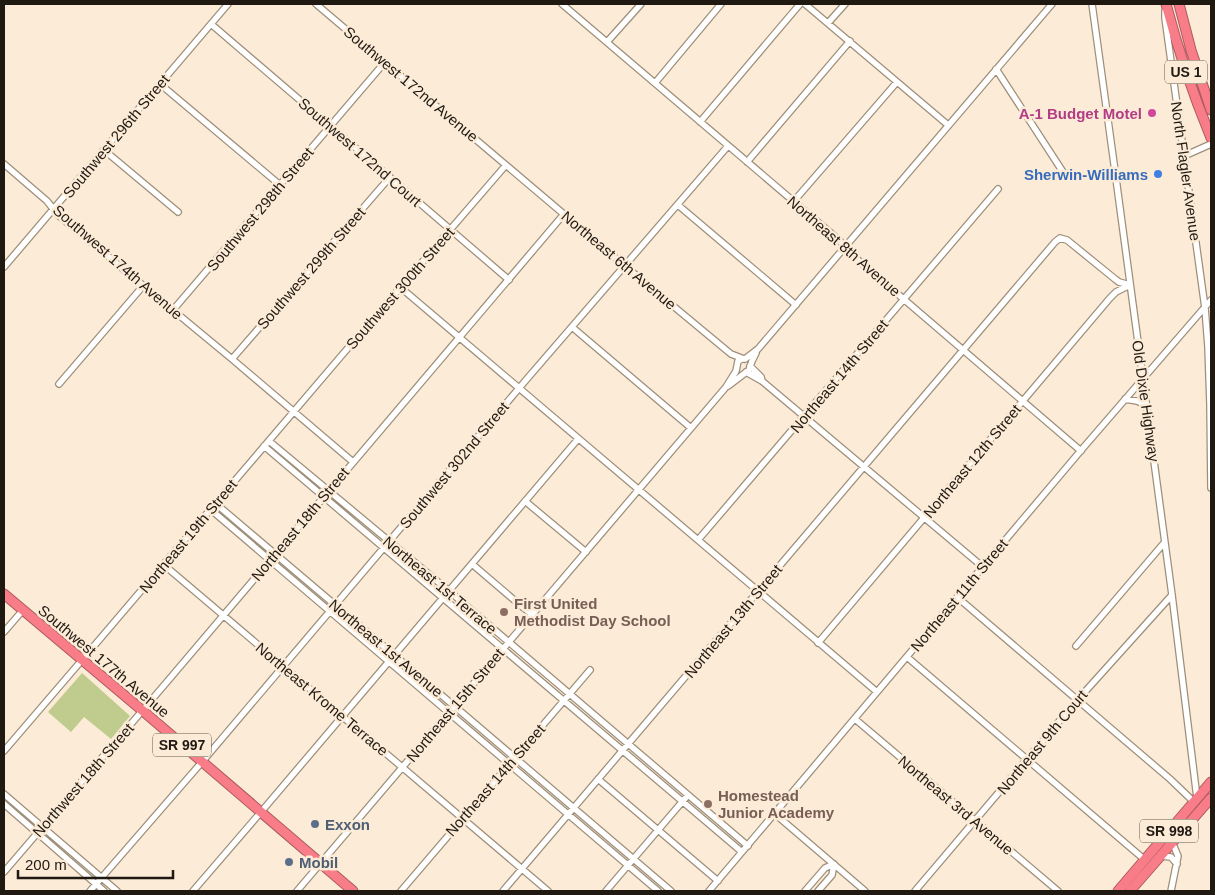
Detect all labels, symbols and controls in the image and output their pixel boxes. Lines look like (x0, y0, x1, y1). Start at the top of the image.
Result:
street label: Southwest 172nd Avenue (340, 23, 482, 145)
road number: US 1 (1165, 61, 1207, 84)
street label: Southwest 296th Street (59, 70, 173, 201)
street label: Southwest 172nd Court (295, 94, 425, 210)
street label: North Flagler Avenue (1168, 100, 1204, 242)
place label: A-1 Budget Motel (1019, 105, 1142, 122)
marker: A-1 Budget Motel (1146, 107, 1158, 119)
street label: Southwest 298th Street (203, 143, 317, 274)
place label: Sherwin-Williams (1024, 166, 1148, 183)
marker: Sherwin-Williams (1152, 168, 1164, 180)
street label: Northeast 8th Avenue (784, 192, 904, 300)
street label: Southwest 174th Avenue (50, 201, 186, 323)
street label: Southwest 299th Street (253, 203, 369, 332)
street label: Northeast 6th Avenue (558, 207, 680, 313)
street label: Southwest 300th Street (342, 223, 458, 352)
street label: Northeast 14th Street (787, 315, 892, 436)
street label: Old Dixie Highway (1129, 339, 1163, 463)
street label: Southwest 302nd Street (396, 398, 513, 532)
street label: Northeast 12th Street (920, 400, 1025, 521)
street label: Northeast 18th Street (248, 463, 353, 584)
street label: Northeast 19th Street (136, 475, 241, 596)
street label: Northeast 1st Terrace (380, 532, 500, 638)
street label: Northeast 11th Street (907, 535, 1012, 655)
street label: Northeast 13th Street (681, 560, 786, 681)
street label: Northeast 1st Avenue (326, 595, 446, 701)
place label: First United Methodist Day School (514, 595, 671, 629)
street label: Southwest 177th Avenue (35, 601, 173, 721)
marker: First United Methodist Day School (498, 606, 510, 618)
street label: Northeast Krome Terrace (252, 639, 392, 759)
street label: Northeast 15th Street (403, 644, 508, 765)
street label: Northeast 9th Court (993, 686, 1091, 798)
street label: Northwest 18th Street (29, 719, 138, 840)
street label: Northeast 14th Street (442, 720, 549, 839)
road number: SR 997 (153, 734, 211, 756)
street label: Northeast 3rd Avenue (895, 752, 1017, 858)
place label: Homestead Junior Academy (718, 787, 835, 821)
marker: Homestead Junior Academy (702, 798, 714, 810)
place label: Exxon (325, 816, 370, 833)
marker: Exxon (309, 818, 321, 830)
road number: SR 998 (1140, 819, 1198, 842)
scale bar (18, 848, 172, 880)
place label: Mobil (299, 854, 338, 871)
text: 200 m (25, 856, 67, 873)
marker: Mobil (283, 856, 295, 868)

